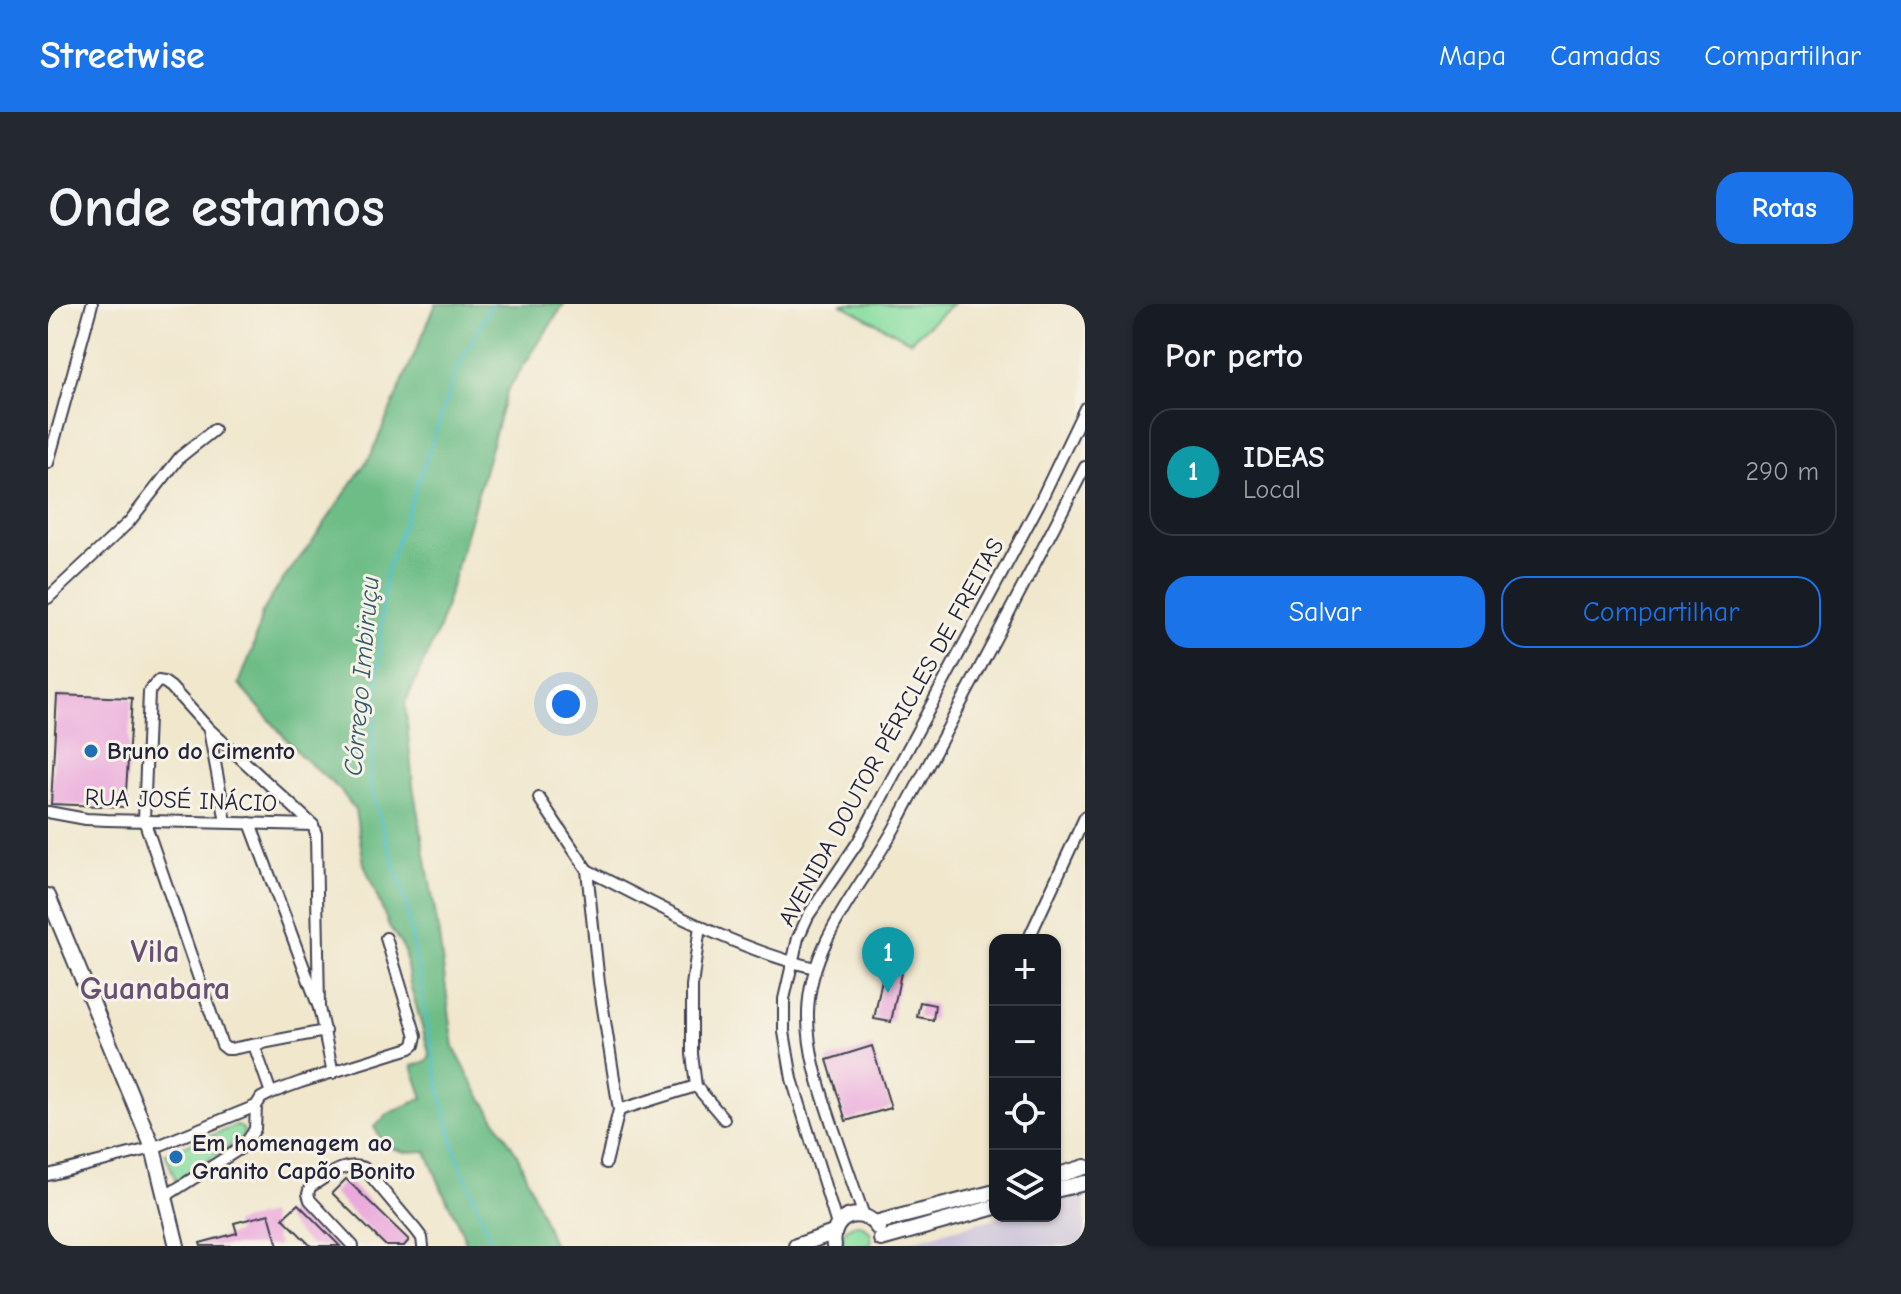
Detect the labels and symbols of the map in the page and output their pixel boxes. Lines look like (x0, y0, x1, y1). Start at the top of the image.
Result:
street label: AVENIDA DOUTOR PÉRICLES DE FREITAS (772, 533, 1010, 931)
water label: Córrego Imbiruçu (338, 575, 386, 777)
your location (546, 684, 586, 724)
place label: Bruno do Cimento (107, 737, 295, 765)
marker: Bruno do Cimento (82, 742, 100, 760)
street label: RUA JOSÉ INÁCIO (84, 783, 278, 817)
pin: 1 (862, 927, 914, 993)
district label: Vila Guanabara (80, 933, 230, 1007)
place label: Em homenagem ao Granito Capão Bonito (192, 1129, 415, 1185)
marker: Em homenagem ao Granito Capão Bonito (167, 1148, 185, 1166)

